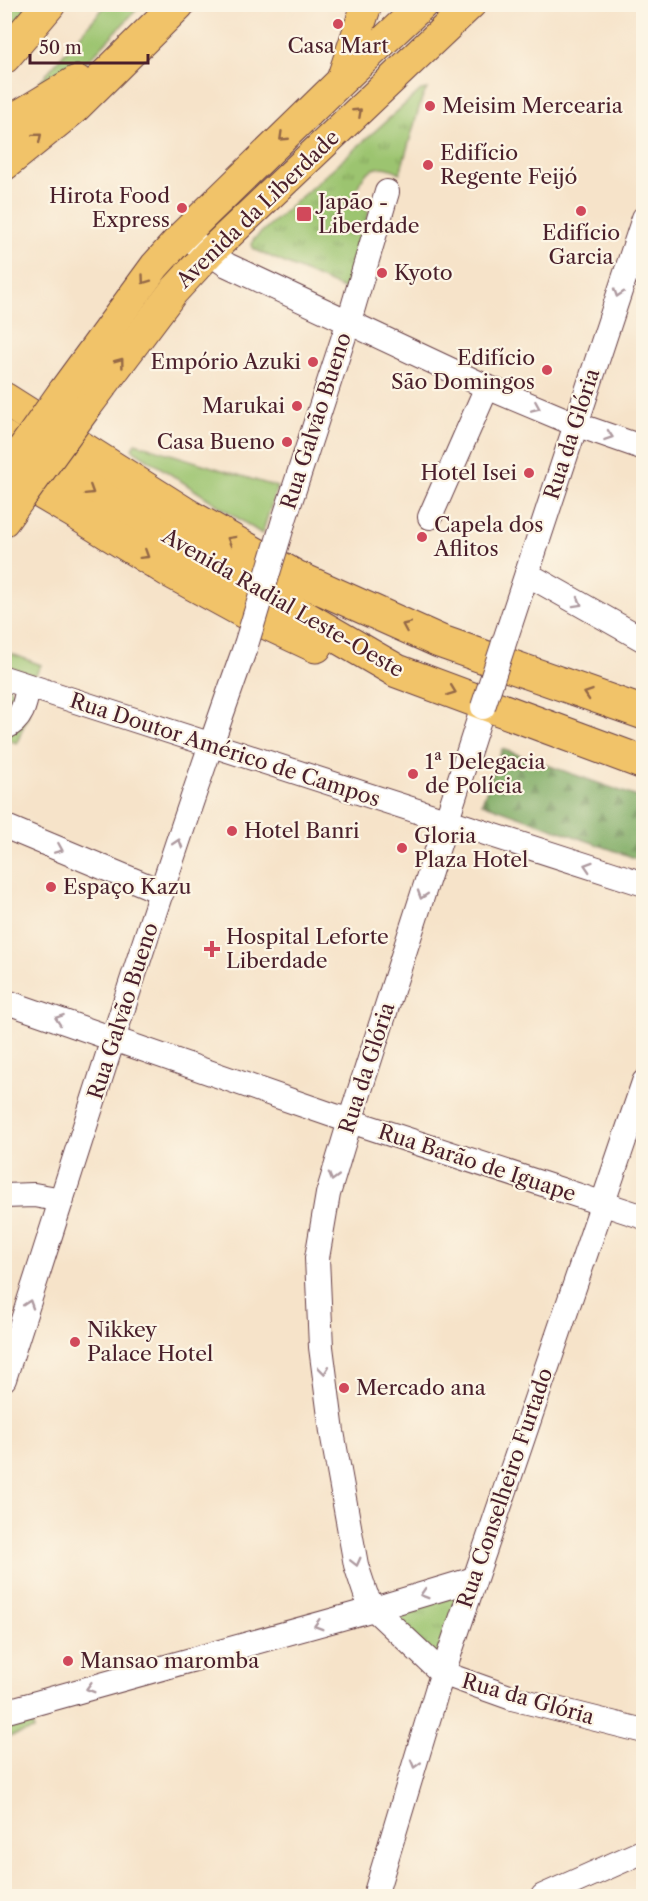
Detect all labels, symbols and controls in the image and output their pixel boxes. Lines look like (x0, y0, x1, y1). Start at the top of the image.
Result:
marker: Casa Mart (331, 17, 345, 31)
scale bar (30, 27, 148, 65)
place label: Casa Mart (287, 33, 389, 58)
text: 50 m (39, 37, 82, 59)
place label: Meisim Mercearia (442, 93, 624, 118)
marker: Meisim Mercearia (423, 99, 437, 113)
one-way arrow (352, 108, 362, 119)
street label: Avenida da Liberdade (170, 125, 344, 293)
one-way arrow (280, 130, 290, 141)
one-way arrow (31, 133, 42, 144)
place label: Edifício Regente Feijó (440, 140, 577, 189)
marker: Edifício Regente Feijó (421, 158, 435, 172)
place label: Hirota Food Express (49, 183, 170, 232)
place label: Japão - Liberdade (315, 189, 420, 238)
marker: Hirota Food Express (175, 201, 189, 215)
marker: Edifício Garcia (574, 204, 588, 218)
marker: Japão - Liberdade (295, 205, 313, 223)
place label: Edifício Garcia (542, 220, 620, 269)
place label: Kyoto (394, 260, 453, 285)
marker: Kyoto (375, 266, 389, 280)
one-way arrow (141, 273, 152, 284)
one-way arrow (613, 287, 626, 298)
street label: Rua Galvão Bueno (275, 329, 356, 512)
place label: Edifício São Domingos (391, 345, 535, 394)
place label: Empório Azuki (150, 349, 301, 374)
marker: Empório Azuki (306, 355, 320, 369)
one-way arrow (113, 358, 124, 369)
marker: Edifício São Domingos (540, 363, 554, 377)
street label: Rua da Glória (539, 364, 605, 503)
place label: Marukai (202, 393, 285, 418)
marker: Marukai (290, 399, 304, 413)
one-way arrow (529, 400, 540, 412)
place label: Casa Bueno (157, 429, 275, 454)
one-way arrow (603, 429, 614, 441)
marker: Casa Bueno (280, 435, 294, 449)
place label: Hotel Isei (421, 460, 517, 485)
marker: Hotel Isei (522, 466, 536, 480)
one-way arrow (84, 483, 94, 495)
place label: Capela dos Aflitos (433, 512, 543, 561)
street label: Avenida Radial Leste-Oeste (157, 523, 409, 682)
marker: Capela dos Aflitos (415, 530, 429, 544)
one-way arrow (227, 535, 237, 547)
one-way arrow (138, 548, 149, 559)
one-way arrow (571, 596, 582, 607)
one-way arrow (401, 621, 412, 633)
one-way arrow (446, 684, 457, 696)
street label: Rua Doutor Américo de Campos (67, 687, 383, 812)
one-way arrow (583, 689, 594, 701)
place label: 1ª Delegacia de Polícia (425, 749, 546, 798)
marker: 1ª Delegacia de Polícia (406, 767, 420, 781)
place label: Hotel Banri (244, 818, 360, 843)
place label: Gloria Plaza Hotel (414, 823, 528, 872)
marker: Hotel Banri (225, 824, 239, 838)
one-way arrow (171, 838, 183, 849)
marker: Gloria Plaza Hotel (395, 841, 409, 855)
one-way arrow (52, 842, 63, 854)
one-way arrow (583, 861, 594, 873)
place label: Espaço Kazu (63, 874, 192, 899)
marker: Espaço Kazu (44, 880, 58, 894)
one-way arrow (417, 889, 430, 900)
street label: Rua Galvão Bueno (82, 919, 163, 1102)
place label: Hospital Leforte Liberdade (226, 924, 389, 973)
marker: Hospital Leforte Liberdade (203, 940, 221, 958)
street label: Rua da Glória (334, 998, 400, 1137)
one-way arrow (54, 1014, 65, 1027)
street label: Rua Barão de Iguape (375, 1119, 579, 1206)
one-way arrow (328, 1171, 340, 1182)
one-way arrow (22, 1299, 34, 1310)
place label: Nikkey Palace Hotel (87, 1317, 213, 1366)
marker: Nikkey Palace Hotel (68, 1335, 82, 1349)
one-way arrow (317, 1365, 330, 1374)
street label: Rua Conselheiro Furtado (452, 1365, 557, 1611)
place label: Mercado ana (356, 1375, 487, 1400)
marker: Mercado ana (337, 1381, 351, 1395)
one-way arrow (348, 1557, 361, 1567)
one-way arrow (419, 1587, 430, 1599)
one-way arrow (313, 1617, 323, 1630)
place label: Mansao maromba (80, 1648, 260, 1673)
marker: Mansao maromba (61, 1654, 75, 1668)
street label: Rua da Glória (459, 1668, 598, 1730)
one-way arrow (85, 1681, 96, 1693)
one-way arrow (410, 1758, 422, 1769)

